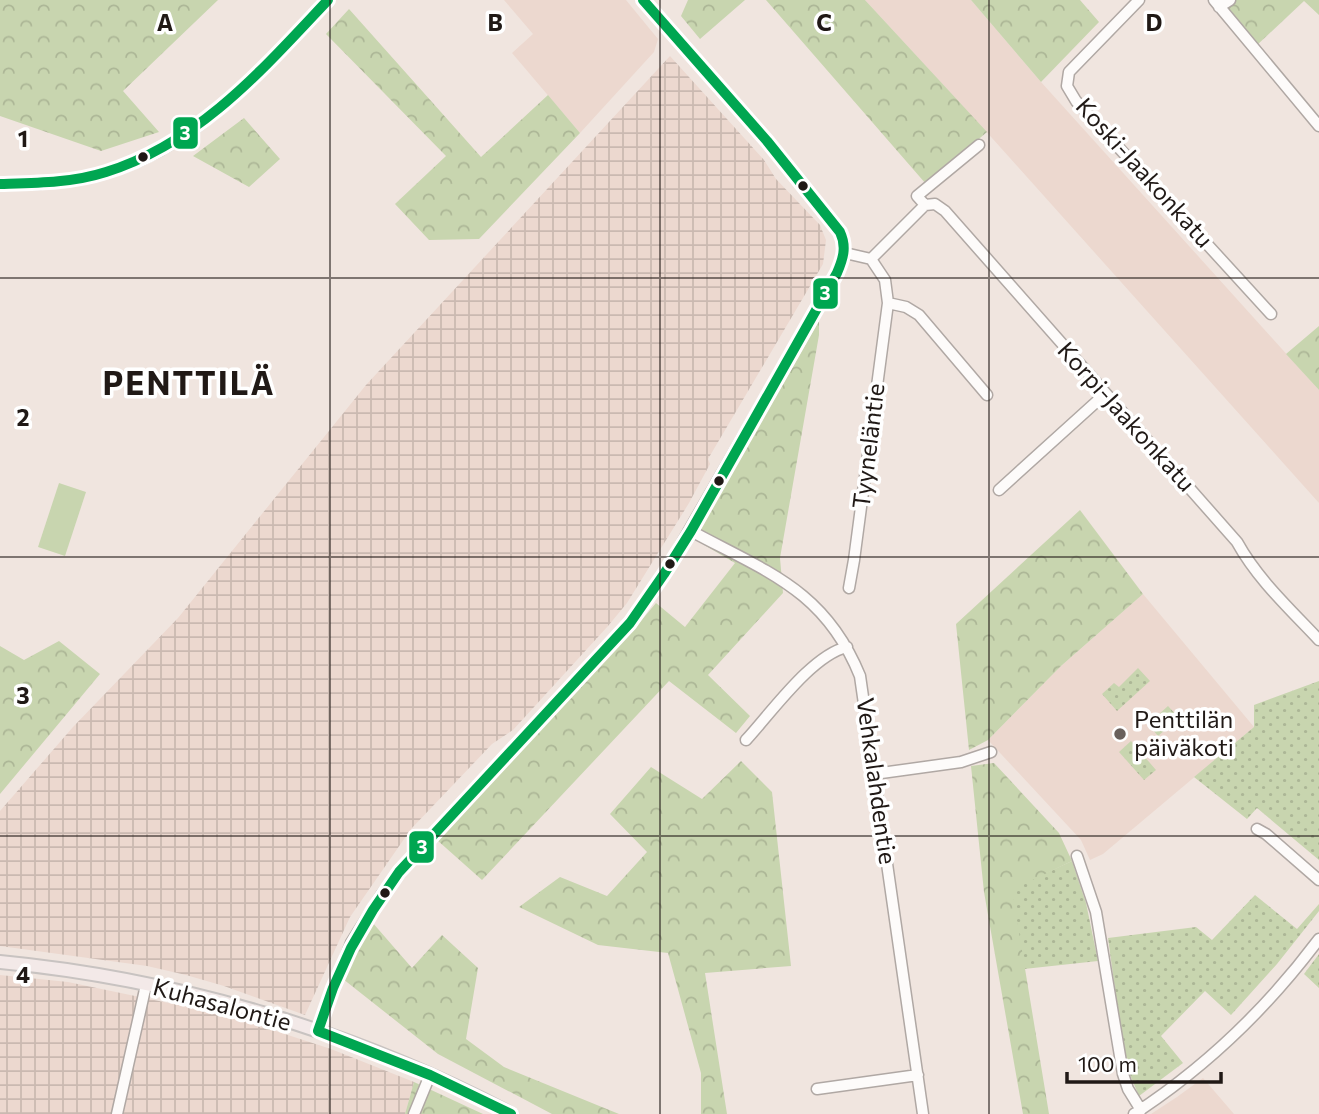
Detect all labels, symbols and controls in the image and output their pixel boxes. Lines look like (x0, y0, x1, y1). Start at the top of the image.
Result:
text: A (157, 8, 174, 36)
text: B (487, 8, 503, 36)
text: C (816, 8, 832, 36)
text: D (1146, 8, 1163, 36)
street label: Koski-Jaakonkatu (1070, 91, 1220, 253)
line badge: 3 (172, 116, 199, 150)
text: 3 (179, 121, 191, 144)
text: 1 (18, 124, 28, 152)
unlabelled marker (136, 150, 150, 164)
unlabelled marker (796, 179, 810, 193)
line badge: 3 (812, 277, 839, 310)
text: 3 (819, 281, 831, 304)
street label: Korpi-Jaakonkatu (1052, 335, 1202, 497)
district label: PENTTILÄ (103, 362, 275, 402)
street label: Tyyneläntie (845, 381, 890, 510)
text: 2 (16, 403, 30, 431)
unlabelled marker (712, 474, 726, 488)
unlabelled marker (663, 557, 677, 571)
text: 3 (16, 681, 30, 709)
street label: Vehkalahdentie (851, 696, 904, 866)
place label: Penttilän päiväkoti (1134, 704, 1234, 761)
marker: Penttilän päiväkoti (1112, 726, 1128, 742)
line badge: 3 (408, 830, 435, 864)
text: 3 (416, 835, 428, 858)
unlabelled marker (378, 886, 392, 900)
text: 4 (16, 960, 30, 988)
street label: Kuhasalontie (150, 971, 295, 1036)
scale bar (1067, 1040, 1221, 1084)
text: 100 m (1078, 1051, 1137, 1076)

